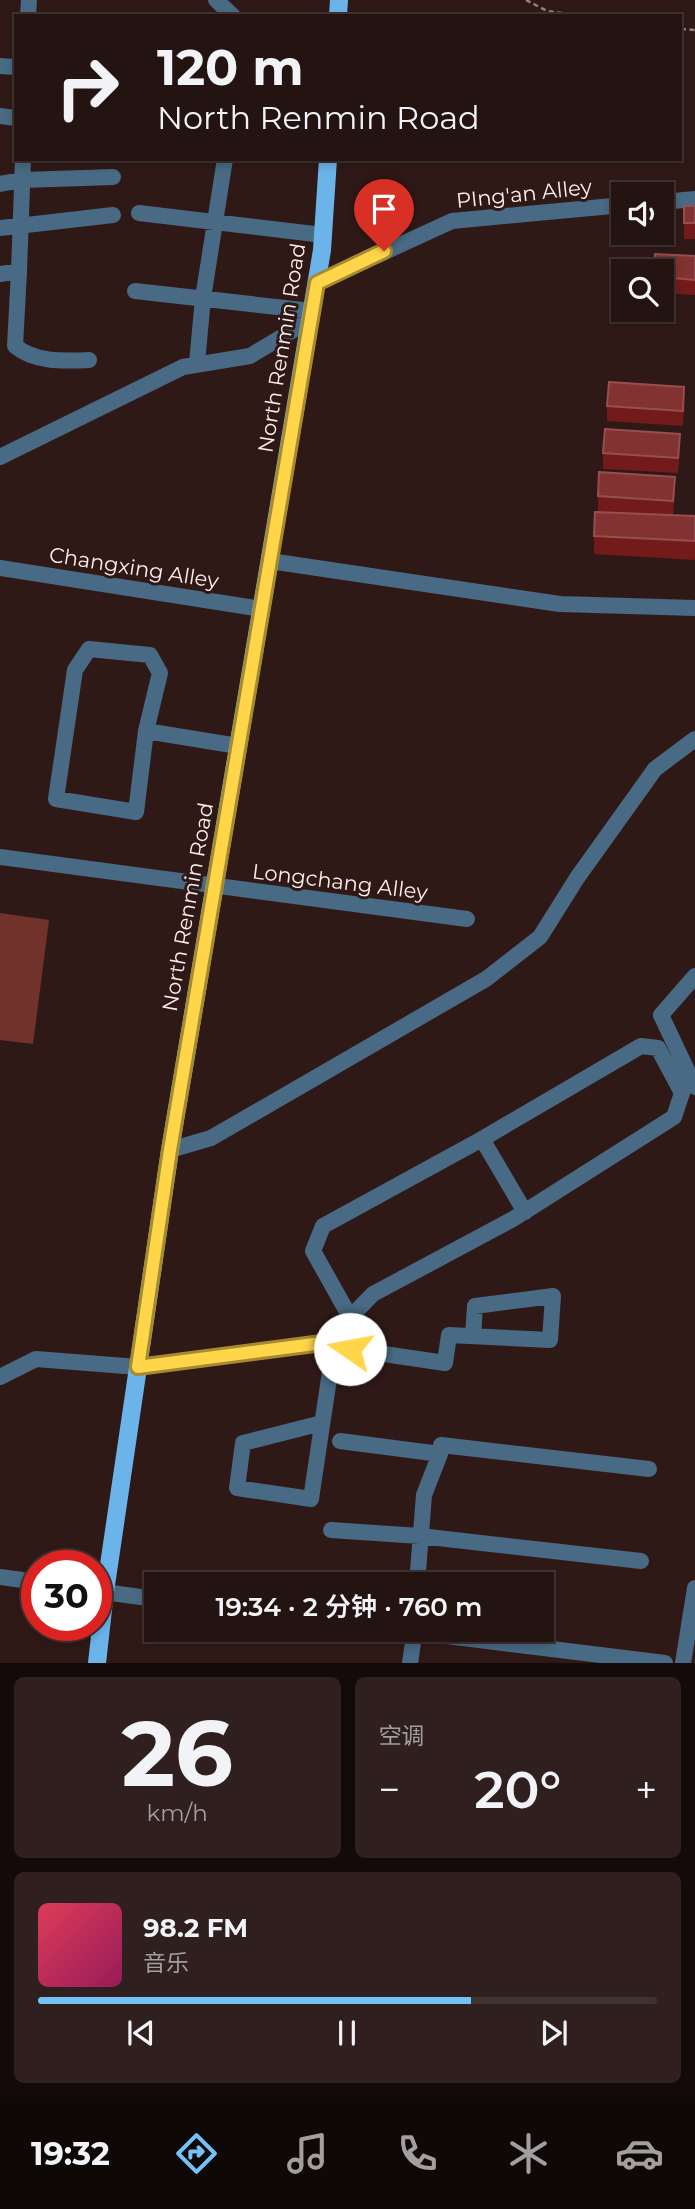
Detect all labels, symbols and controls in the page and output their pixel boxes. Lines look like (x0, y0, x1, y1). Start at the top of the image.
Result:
text: 120 m (157, 38, 304, 97)
icon: right (42, 42, 133, 133)
text: North Renmin Road (157, 98, 480, 137)
street label: PIng'an Alley (455, 174, 594, 213)
pin (354, 179, 414, 251)
map controls (611, 182, 674, 322)
button: sound (611, 182, 674, 245)
icon: arrive (365, 190, 403, 228)
street label: North Renmin Road (253, 241, 310, 454)
button: search (611, 259, 674, 322)
street label: Changxing Alley (48, 542, 221, 593)
street label: North Renmin Road (157, 800, 218, 1013)
street label: Longchang Alley (251, 858, 430, 905)
position arrow (313, 1312, 387, 1386)
speed limit sign: 30 (21, 1550, 112, 1641)
text: 19:34 · 2 分钟 · 760 m (216, 1591, 482, 1623)
text: 26 (121, 1698, 233, 1809)
text: 空调 (379, 1722, 425, 1750)
text: 20° (474, 1758, 561, 1821)
text: − (379, 1766, 400, 1813)
text: + (635, 1766, 657, 1813)
text: km/h (147, 1799, 208, 1827)
text: 98.2 FM (143, 1912, 248, 1944)
text: 音乐 (143, 1949, 189, 1977)
icon: previous (122, 2014, 160, 2052)
icon: pause (328, 2014, 366, 2052)
icon: next (535, 2014, 573, 2052)
icon: directions (172, 2129, 221, 2178)
icon: music (283, 2129, 332, 2178)
icon: phone (393, 2129, 442, 2178)
icon: climate (504, 2129, 553, 2178)
icon: car (615, 2129, 664, 2178)
text: 19:32 (31, 2134, 110, 2173)

